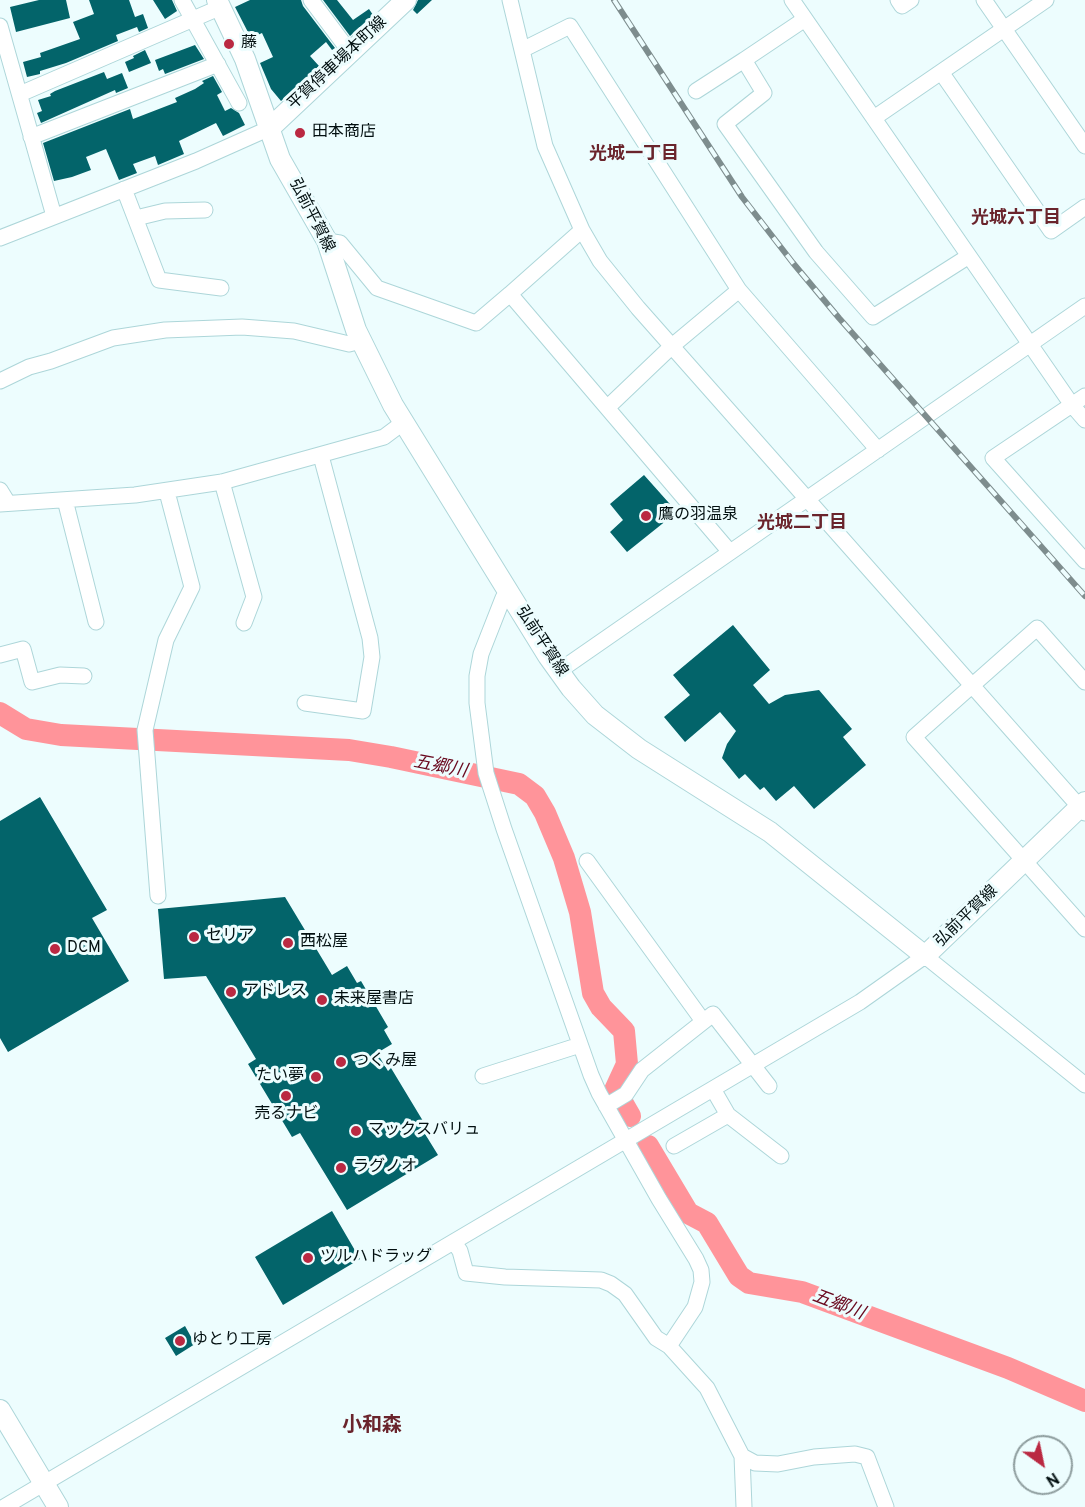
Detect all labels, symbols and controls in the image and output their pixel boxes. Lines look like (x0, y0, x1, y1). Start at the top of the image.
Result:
street label: 平賀停車場本町線 (285, 13, 391, 115)
place label: 藤 (241, 34, 257, 54)
marker: 藤 (222, 37, 236, 51)
place label: 田本商店 (312, 123, 376, 143)
marker: 田本商店 (293, 126, 307, 140)
district label: 光城一丁目 (589, 144, 679, 166)
street label: 弘前平賀線 (284, 176, 338, 256)
district label: 光城六丁目 (971, 208, 1061, 230)
place label: 鷹の羽温泉 (658, 506, 738, 526)
marker: 鷹の羽温泉 (639, 509, 653, 523)
district label: 光城二丁目 (757, 513, 847, 535)
street label: 弘前平賀線 (511, 603, 571, 681)
water label: 五郷川 (411, 752, 469, 784)
street label: 弘前平賀線 (932, 882, 1002, 952)
place label: セリア (206, 927, 254, 947)
marker: セリア (187, 930, 201, 944)
place label: 西松屋 (300, 933, 348, 953)
marker: 西松屋 (281, 936, 295, 950)
place label: DCM (67, 939, 101, 959)
marker: DCM (48, 942, 62, 956)
place label: アドレス (243, 982, 307, 1002)
marker: アドレス (224, 985, 238, 999)
place label: 未来屋書店 (334, 990, 414, 1010)
marker: 未来屋書店 (315, 993, 329, 1007)
place label: つくみ屋 (353, 1052, 417, 1072)
marker: つくみ屋 (334, 1055, 348, 1069)
place label: たい夢 (256, 1067, 304, 1087)
marker: たい夢 (309, 1070, 323, 1084)
marker: 売るナビ (279, 1089, 293, 1103)
place label: 売るナビ (254, 1105, 318, 1125)
place label: マックスバリュ (368, 1121, 480, 1141)
marker: マックスバリュ (349, 1124, 363, 1138)
place label: ラグノオ (353, 1158, 417, 1178)
marker: ラグノオ (334, 1161, 348, 1175)
place label: ツルハドラッグ (320, 1248, 432, 1268)
marker: ツルハドラッグ (301, 1251, 315, 1265)
water label: 五郷川 (809, 1286, 867, 1326)
place label: ゆとり工房 (192, 1331, 272, 1351)
marker: ゆとり工房 (173, 1334, 187, 1348)
district label: 小和森 (342, 1415, 402, 1439)
north arrow (1013, 1435, 1073, 1495)
text: N (1041, 1467, 1062, 1490)

